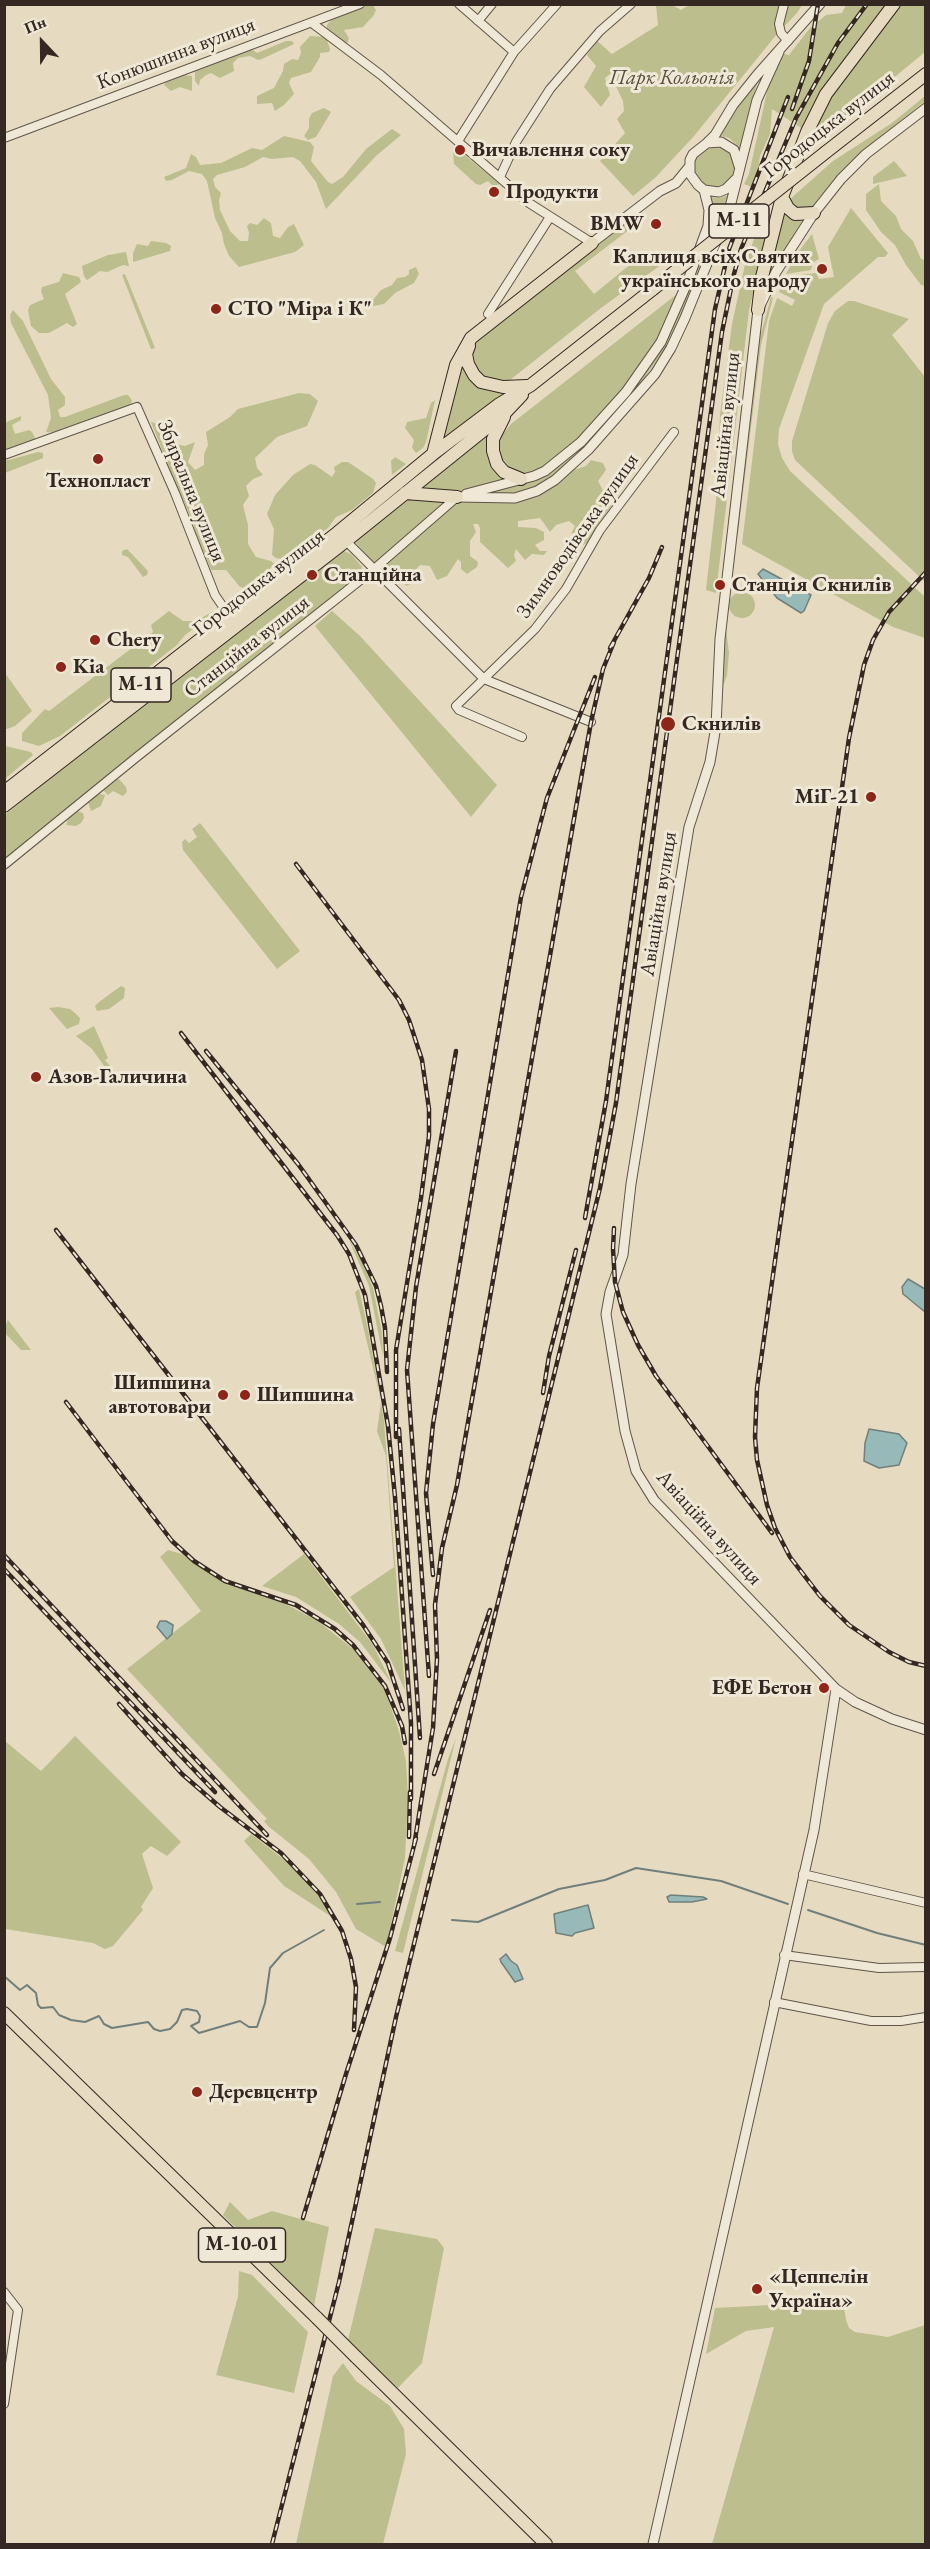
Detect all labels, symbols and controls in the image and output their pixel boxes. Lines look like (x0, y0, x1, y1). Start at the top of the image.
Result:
text: Пн (21, 11, 49, 39)
north arrow (12, 12, 72, 72)
street label: Конюшинна вулиця (93, 12, 259, 96)
park label: Парк Кольонія (609, 65, 735, 91)
street label: Городоцька вулиця (758, 66, 900, 184)
place label: Вичавлення соку (472, 137, 630, 163)
marker: Вичавлення соку (453, 143, 467, 157)
place label: Продукти (506, 179, 599, 205)
marker: Продукти (487, 185, 501, 199)
road number: М-11 (709, 204, 769, 238)
place label: BMW (590, 211, 644, 237)
marker: BMW (649, 217, 663, 231)
place label: Каплиця всіх Святих українського народу (613, 244, 810, 294)
marker: Каплиця всіх Святих українського народу (815, 262, 829, 276)
place label: СТО "Міра і К" (228, 296, 372, 322)
marker: СТО "Міра і К" (209, 302, 223, 316)
street label: Авіаційна вулиця (706, 351, 746, 499)
street label: Збиральна вулиця (151, 416, 231, 566)
street label: Зимноводівська вулиця (511, 449, 645, 623)
marker: Технопласт (91, 452, 105, 466)
place label: Технопласт (45, 468, 151, 494)
street label: Городоцька вулиця (188, 524, 330, 642)
place label: Станційна (324, 562, 422, 588)
marker: Станційна (305, 568, 319, 582)
place label: Станція Скнилів (732, 572, 891, 598)
marker: Станція Скнилів (713, 578, 727, 592)
street label: Станційна вулиця (179, 590, 315, 704)
place label: Chery (107, 627, 161, 653)
marker: Chery (88, 633, 102, 647)
place label: Kia (73, 654, 104, 680)
marker: Kia (54, 660, 68, 674)
road number: М-11 (111, 668, 171, 702)
place label: Скнилів (682, 711, 761, 737)
marker: Скнилів (659, 715, 677, 733)
place label: МіГ-21 (795, 784, 859, 810)
marker: МіГ-21 (864, 790, 878, 804)
street label: Авіаційна вулиця (635, 830, 683, 978)
place label: Азов-Галичина (48, 1064, 187, 1090)
marker: Азов-Галичина (29, 1070, 43, 1084)
place label: Шипшина автотовари (108, 1370, 211, 1420)
place label: Шипшина (257, 1382, 354, 1408)
marker: Шипшина автотовари (216, 1388, 230, 1402)
marker: Шипшина (238, 1388, 252, 1402)
street label: Авіаційна вулиця (651, 1465, 767, 1591)
place label: ЕФЕ Бетон (712, 1675, 812, 1701)
marker: ЕФЕ Бетон (817, 1681, 831, 1695)
place label: Деревцентр (209, 2079, 317, 2105)
marker: Деревцентр (190, 2085, 204, 2099)
road number: М-10-01 (198, 2228, 286, 2262)
place label: «Цеппелін Україна» (769, 2264, 868, 2314)
marker: «Цеппелін Україна» (750, 2282, 764, 2296)

